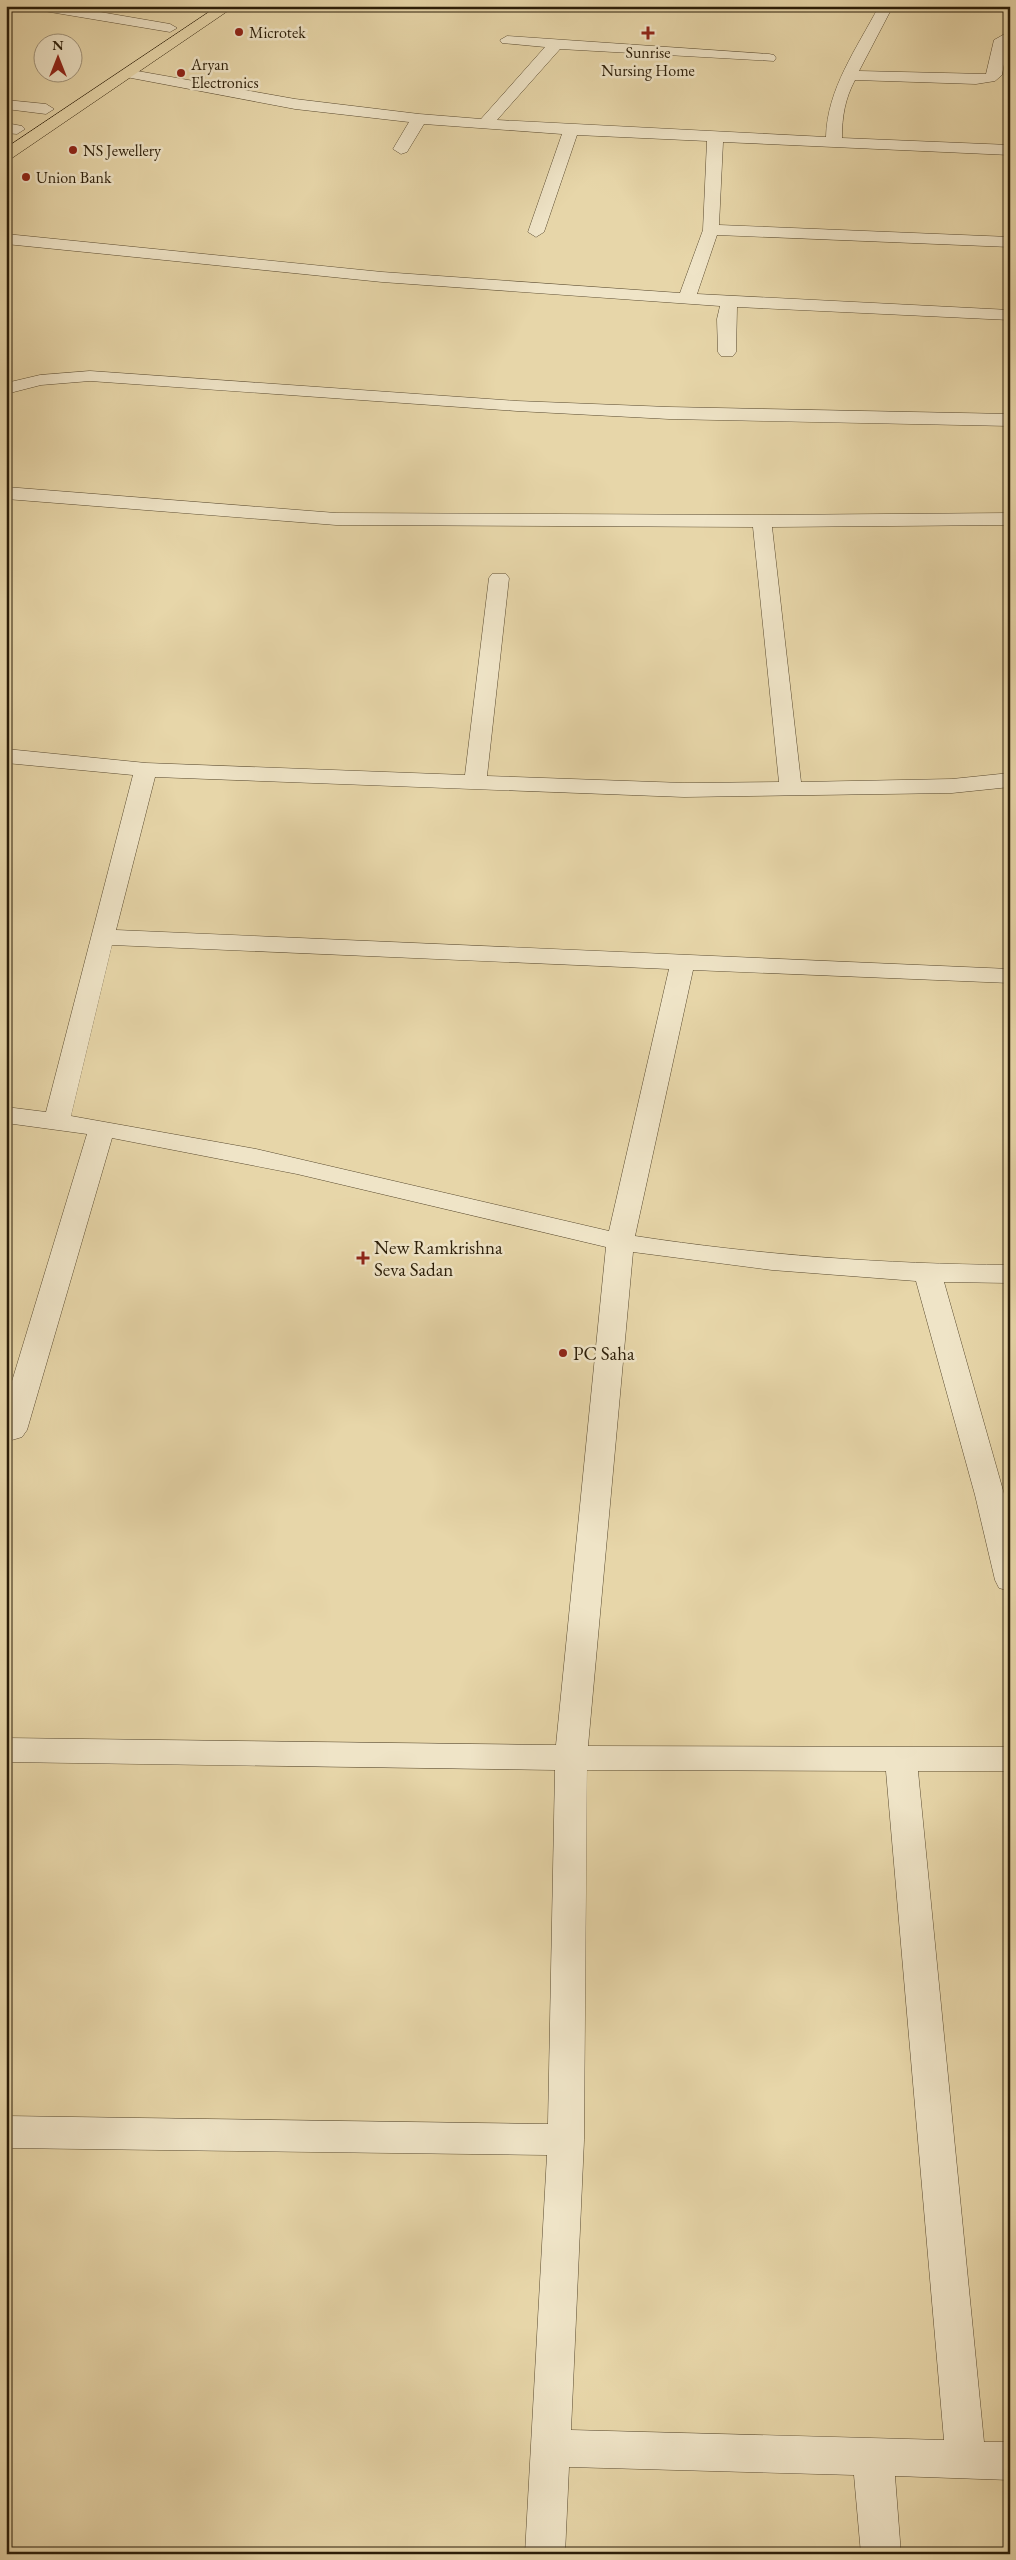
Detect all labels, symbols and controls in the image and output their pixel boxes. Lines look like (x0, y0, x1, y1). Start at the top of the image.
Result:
place label: Microtek (249, 22, 306, 43)
marker: Microtek (233, 26, 245, 38)
marker: Sunrise Nursing Home (641, 26, 655, 40)
north arrow (32, 32, 82, 82)
text: N (52, 36, 64, 54)
place label: Sunrise Nursing Home (601, 42, 695, 81)
place label: Aryan Electronics (190, 54, 259, 93)
marker: Aryan Electronics (175, 67, 187, 79)
place label: NS Jewellery (83, 140, 162, 161)
marker: NS Jewellery (67, 144, 79, 156)
place label: Union Bank (36, 167, 112, 188)
marker: Union Bank (20, 171, 32, 183)
place label: New Ramkrishna Seva Sadan (374, 1235, 503, 1282)
marker: New Ramkrishna Seva Sadan (356, 1251, 370, 1265)
place label: PC Saha (573, 1341, 635, 1366)
marker: PC Saha (557, 1347, 569, 1359)

